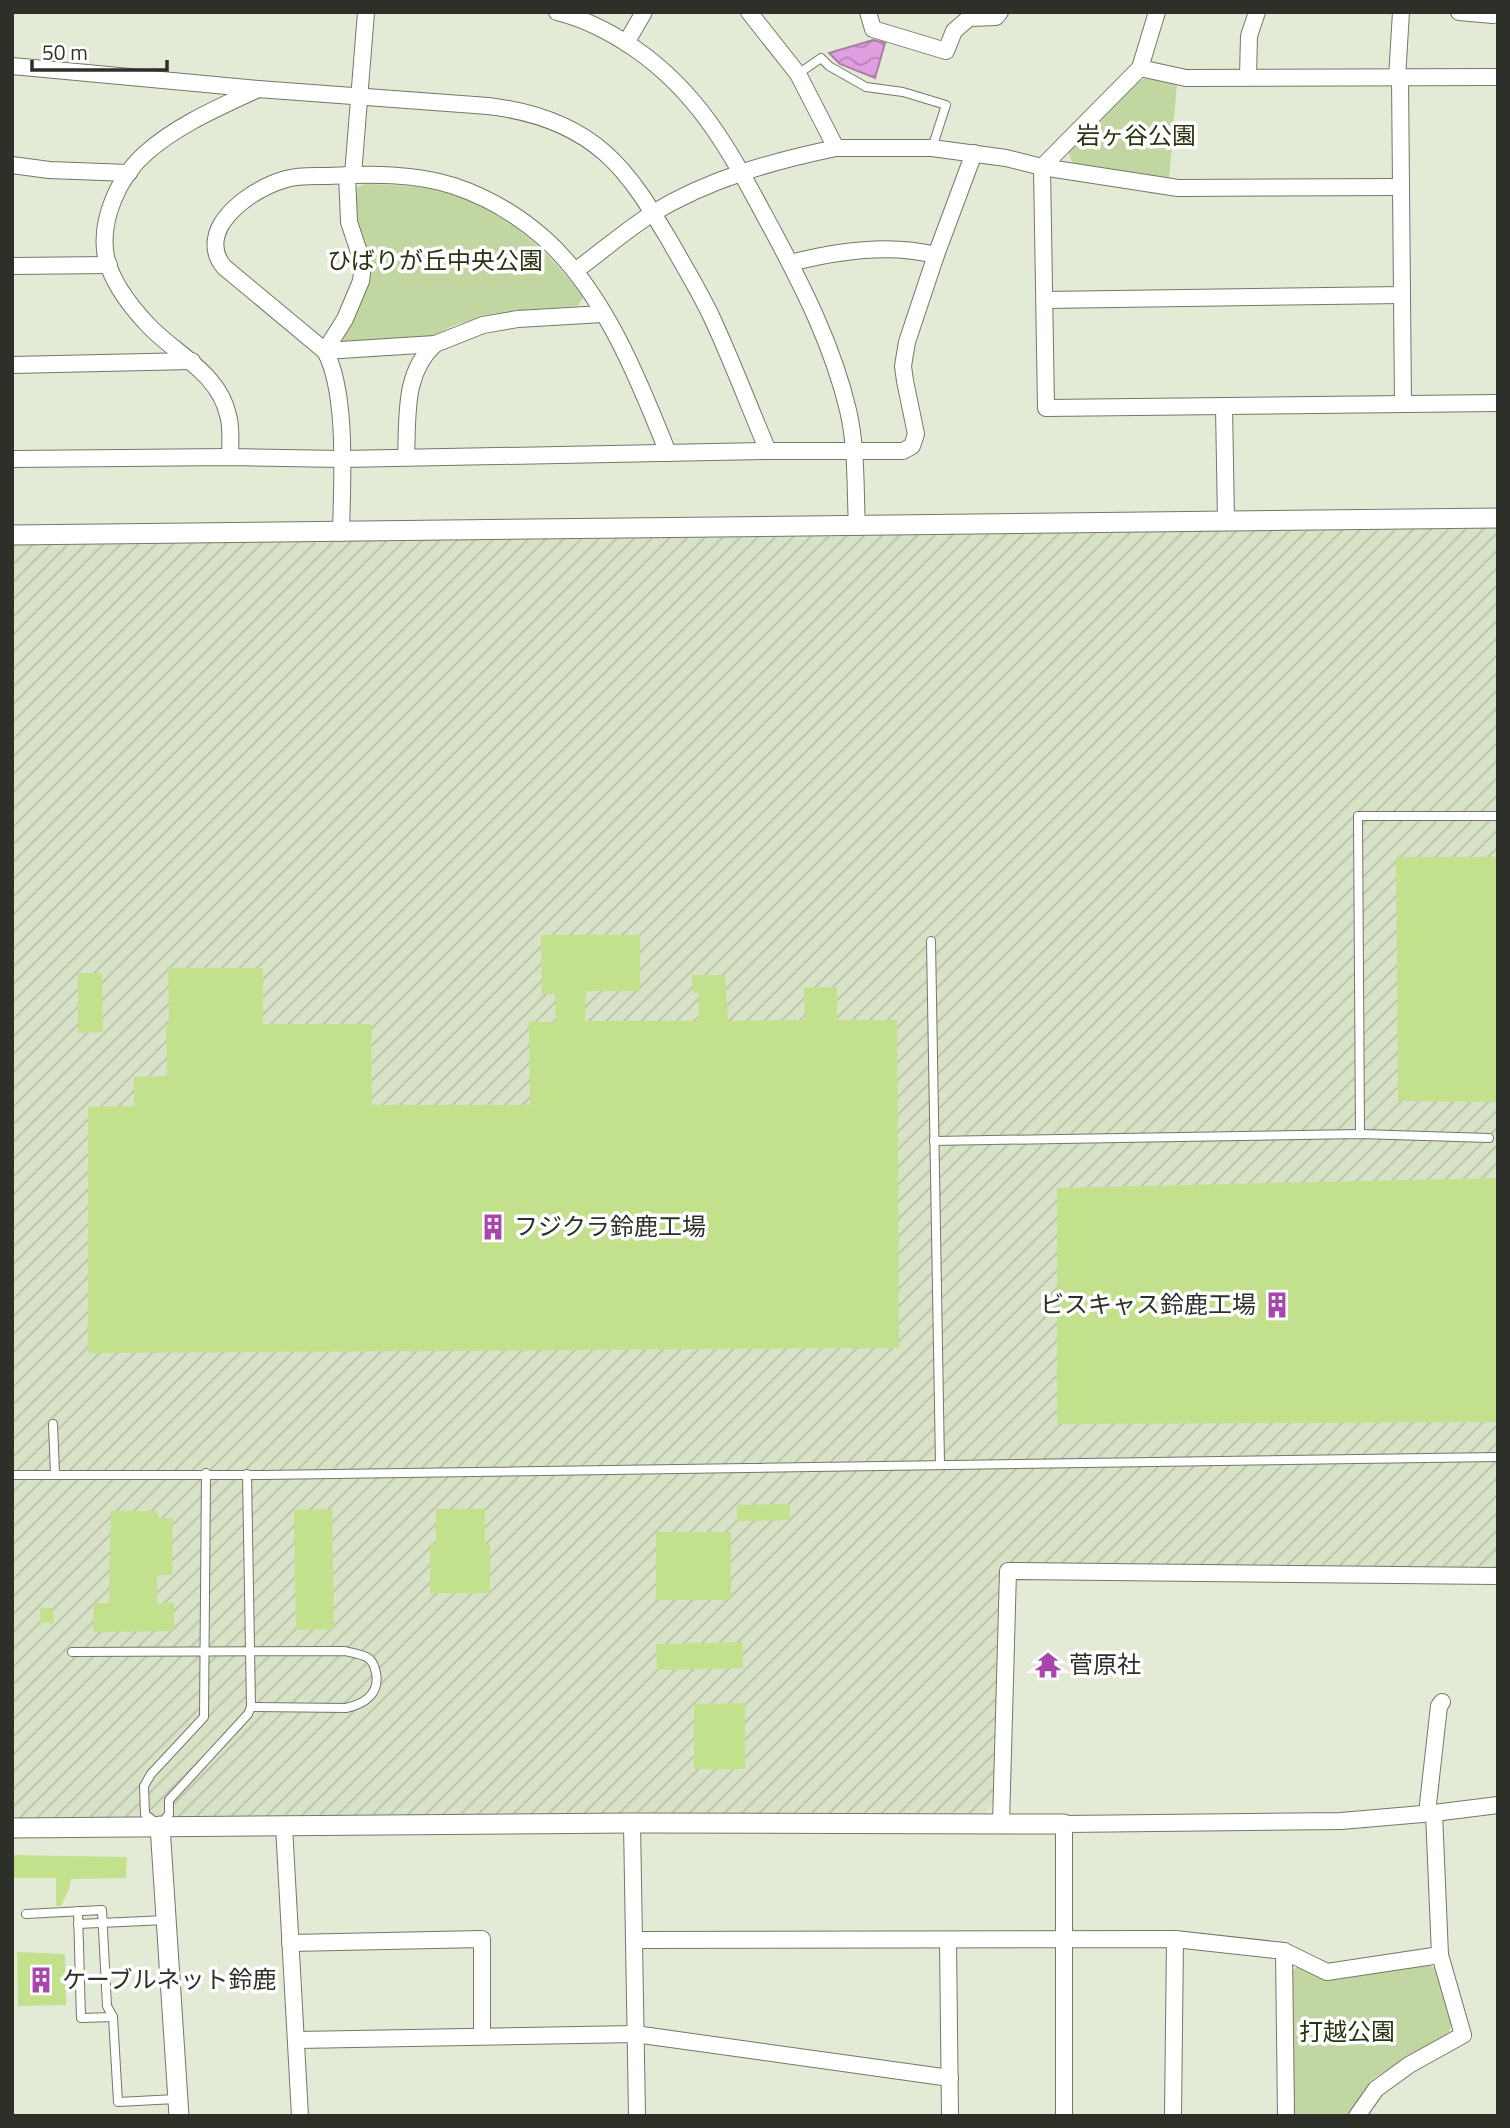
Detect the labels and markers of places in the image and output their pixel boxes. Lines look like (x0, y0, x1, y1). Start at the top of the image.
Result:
place label: フジクラ鈴鹿工場 (514, 1208, 706, 1244)
building icon: フジクラ鈴鹿工場 (478, 1212, 508, 1242)
place label: ビスキャス鈴鹿工場 (1040, 1286, 1256, 1322)
building icon: ビスキャス鈴鹿工場 (1262, 1290, 1292, 1320)
place label: 菅原社 (1069, 1646, 1141, 1682)
temple icon: 菅原社 (1033, 1650, 1063, 1680)
place label: ケーブルネット鈴鹿 (62, 1961, 277, 1997)
building icon: ケーブルネット鈴鹿 (26, 1965, 56, 1995)

